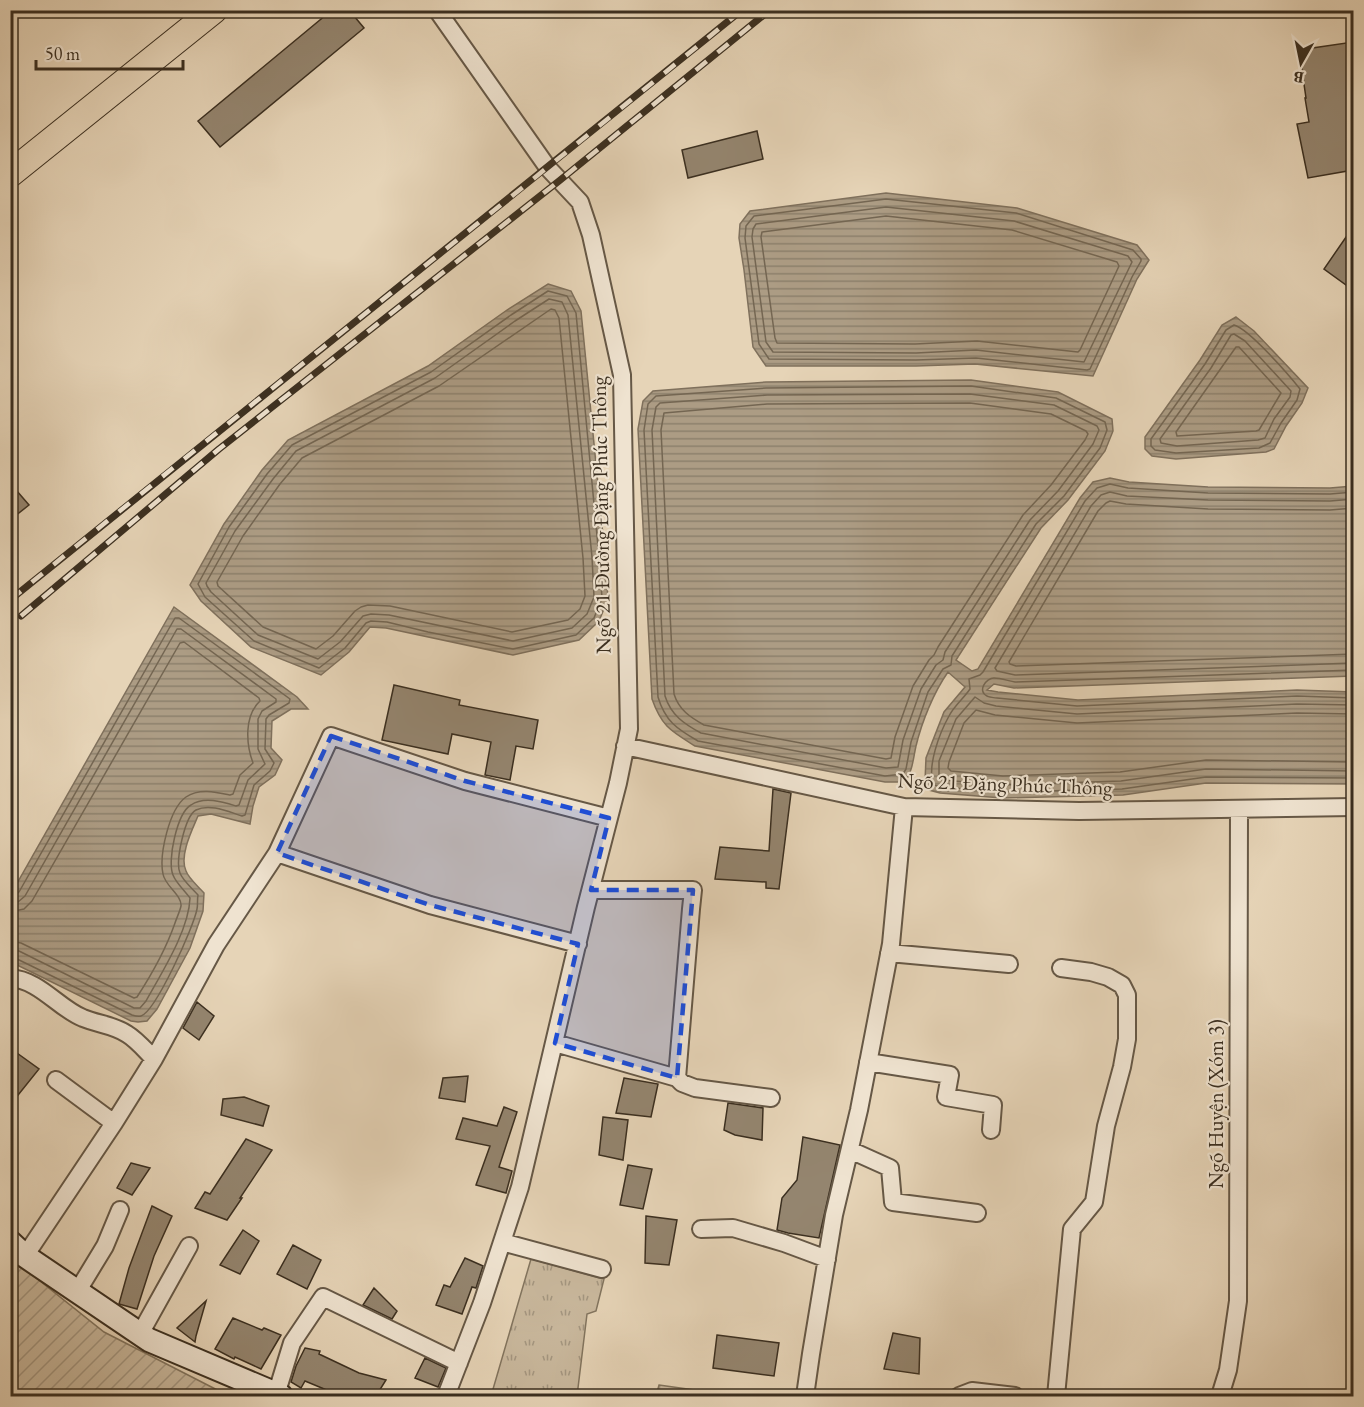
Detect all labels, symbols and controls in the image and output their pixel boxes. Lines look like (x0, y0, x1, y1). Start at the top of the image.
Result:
scale bar (36, 33, 183, 71)
north arrow (1271, 33, 1331, 93)
text: 50 m (45, 42, 80, 65)
text: B (1292, 66, 1305, 88)
street label: Ngõ 21 Đường Đặng Phúc Thông (585, 375, 616, 654)
street label: Ngõ 21 Đặng Phúc Thông (897, 766, 1114, 801)
street label: Ngõ Huyện (Xóm 3) (1202, 1019, 1229, 1189)

